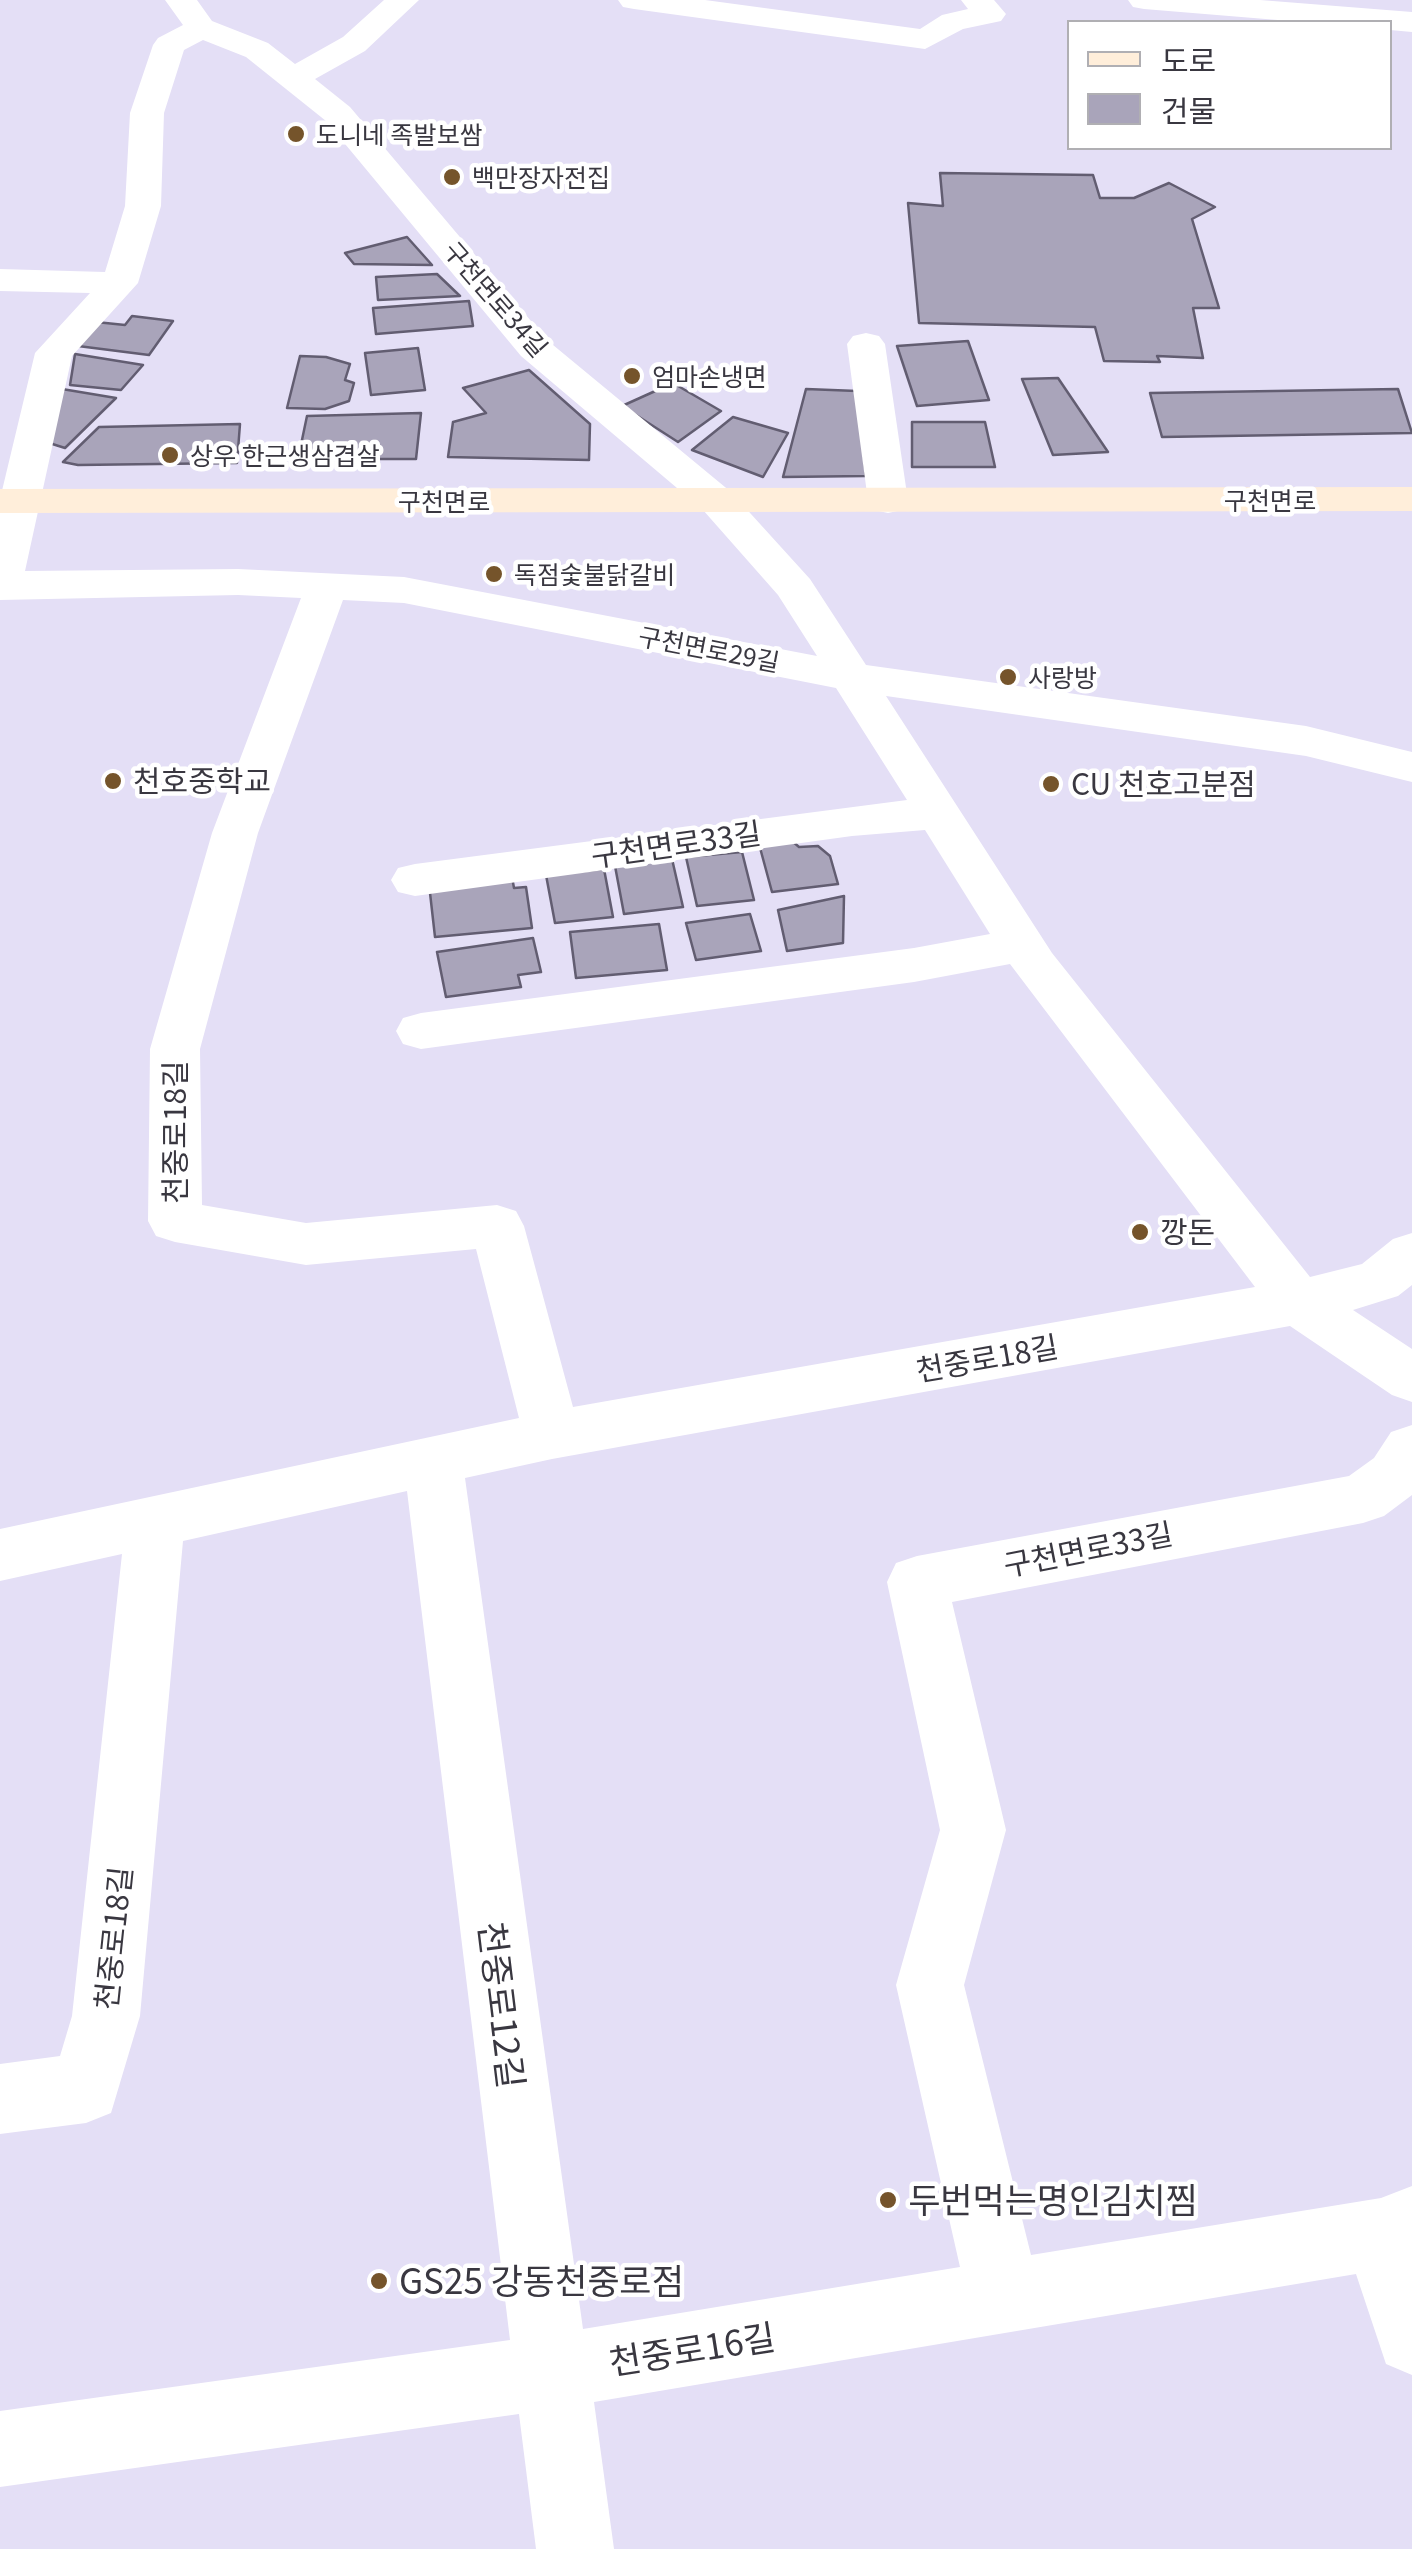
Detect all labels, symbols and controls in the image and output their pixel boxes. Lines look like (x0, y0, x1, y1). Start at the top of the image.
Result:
legend (1067, 20, 1392, 150)
text: 도로 (1161, 37, 1216, 81)
text: 건물 (1161, 87, 1216, 131)
place label: 도니네 족발보쌈 (316, 119, 483, 149)
marker: 도니네 족발보쌈 (285, 123, 307, 145)
place label: 백만장자전집 (472, 162, 610, 192)
marker: 백만장자전집 (441, 166, 463, 188)
street label: 구천면로34길 (438, 235, 554, 363)
place label: 엄마손냉면 (652, 361, 767, 391)
marker: 엄마손냉면 (621, 365, 643, 387)
place label: 상우 한근생삼겹살 (190, 440, 380, 470)
marker: 상우 한근생삼겹살 (159, 444, 181, 466)
street label: 구천면로 (1224, 485, 1316, 515)
street label: 구천면로 (398, 486, 490, 516)
place label: 독점숯불닭갈비 (514, 559, 675, 589)
marker: 독점숯불닭갈비 (483, 563, 505, 585)
street label: 구천면로29길 (636, 621, 782, 677)
place label: 사랑방 (1028, 662, 1097, 692)
marker: 사랑방 (997, 666, 1019, 688)
place label: 천호중학교 (133, 763, 271, 799)
place label: CU 천호고분점 (1071, 766, 1256, 802)
marker: 천호중학교 (102, 770, 124, 792)
marker: CU 천호고분점 (1040, 773, 1062, 795)
street label: 구천면로33길 (589, 814, 763, 874)
street label: 천중로18길 (157, 1060, 193, 1204)
place label: 깡돈 (1160, 1214, 1215, 1250)
marker: 깡돈 (1129, 1221, 1151, 1243)
street label: 천중로18길 (913, 1328, 1061, 1388)
street label: 구천면로33길 (1000, 1515, 1176, 1583)
street label: 천중로18길 (88, 1865, 138, 2011)
street label: 천중로12길 (471, 1919, 533, 2091)
place label: 두번먹는명인김치찜 (908, 2179, 1198, 2221)
marker: 두번먹는명인김치찜 (877, 2189, 899, 2211)
place label: GS25 강동천중로점 (399, 2260, 684, 2302)
marker: GS25 강동천중로점 (368, 2270, 390, 2292)
street label: 천중로16길 (606, 2315, 778, 2383)

